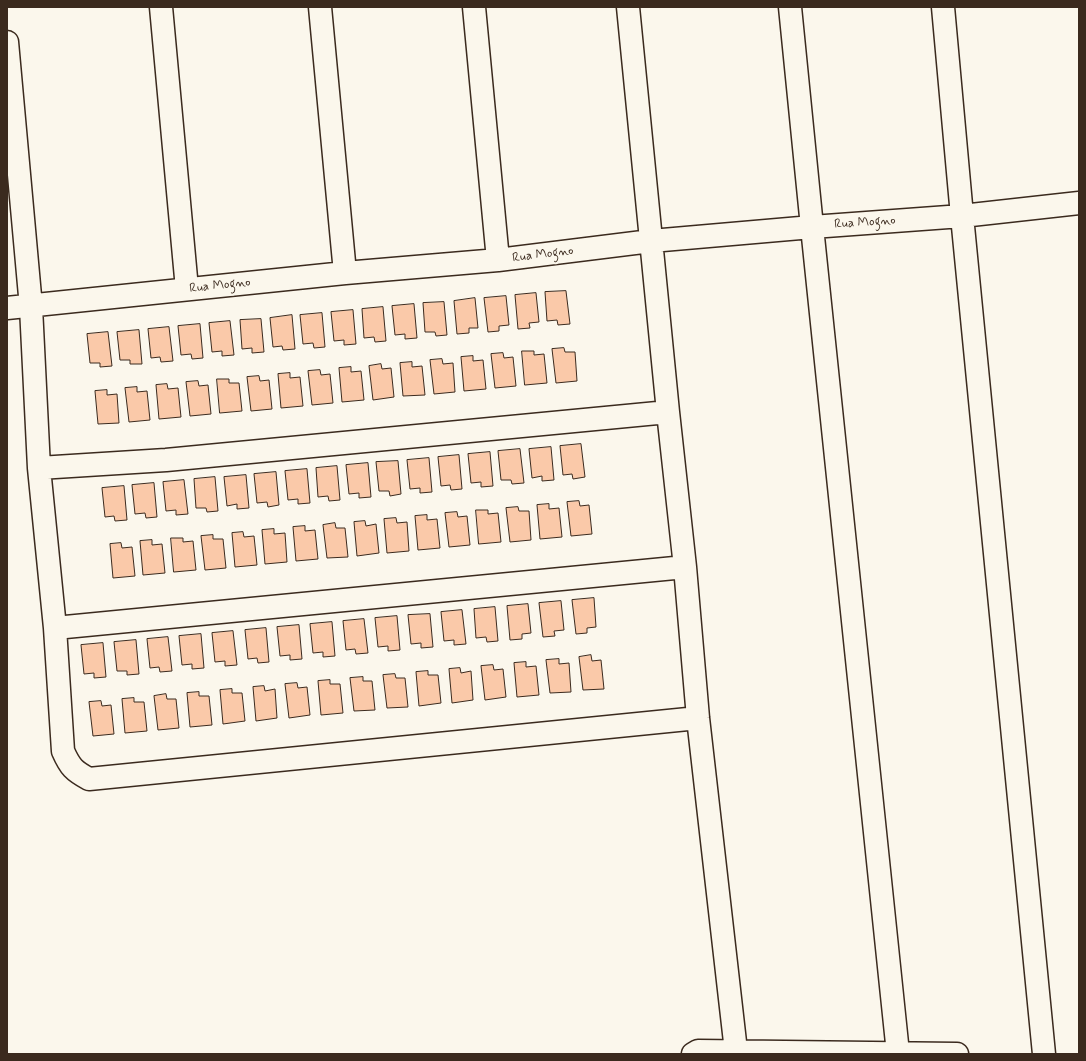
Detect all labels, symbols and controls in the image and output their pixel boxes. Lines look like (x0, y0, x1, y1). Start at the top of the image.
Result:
street label: Rua Mogno (834, 213, 896, 233)
street label: Rua Mogno (512, 244, 574, 266)
street label: Rua Mogno (189, 275, 251, 297)

